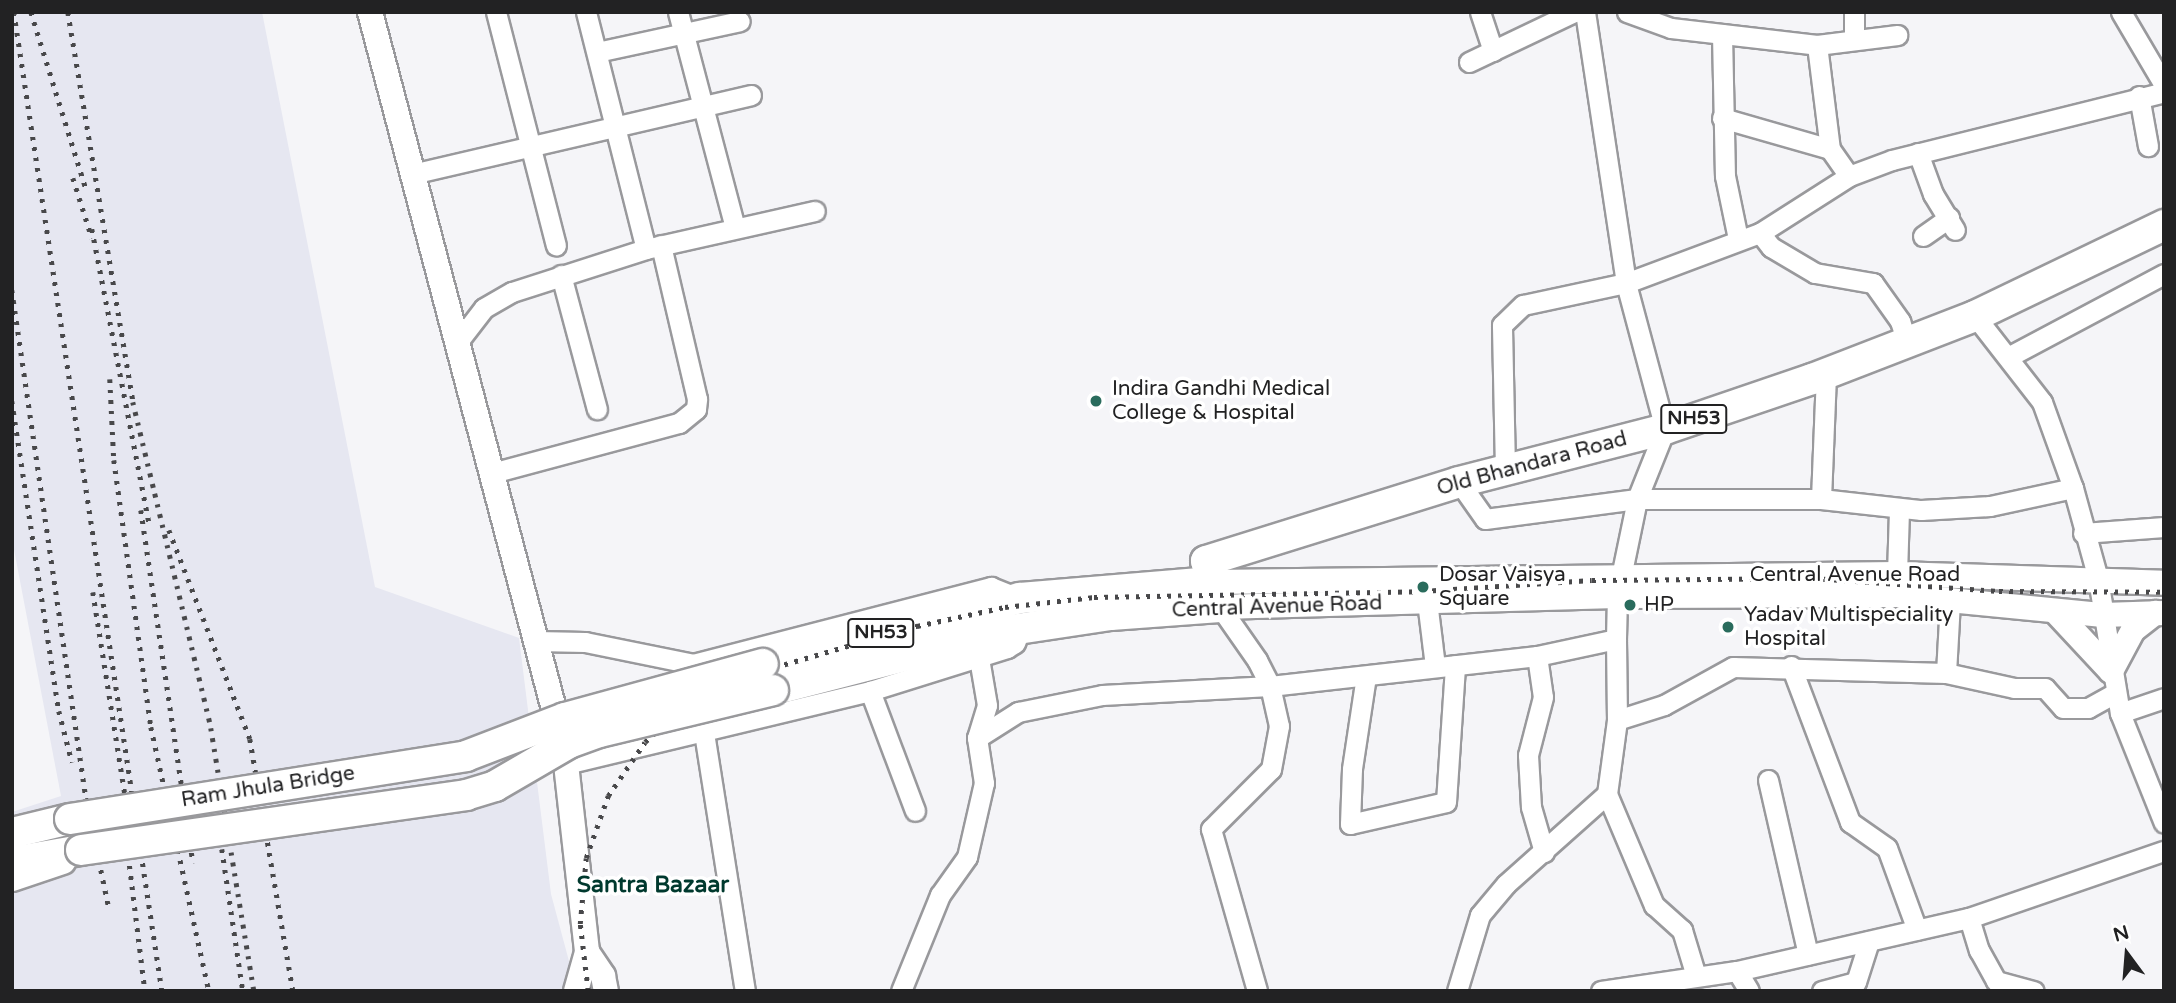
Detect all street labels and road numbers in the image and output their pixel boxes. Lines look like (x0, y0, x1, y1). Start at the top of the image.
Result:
road number: NH53 (1659, 404, 1729, 434)
street label: Old Bhandara Road (1434, 427, 1630, 501)
street label: Central Avenue Road (1750, 562, 1960, 588)
street label: Central Avenue Road (1171, 591, 1383, 623)
road number: NH53 (846, 618, 916, 648)
street label: Ram Jhula Bridge (179, 761, 357, 813)

